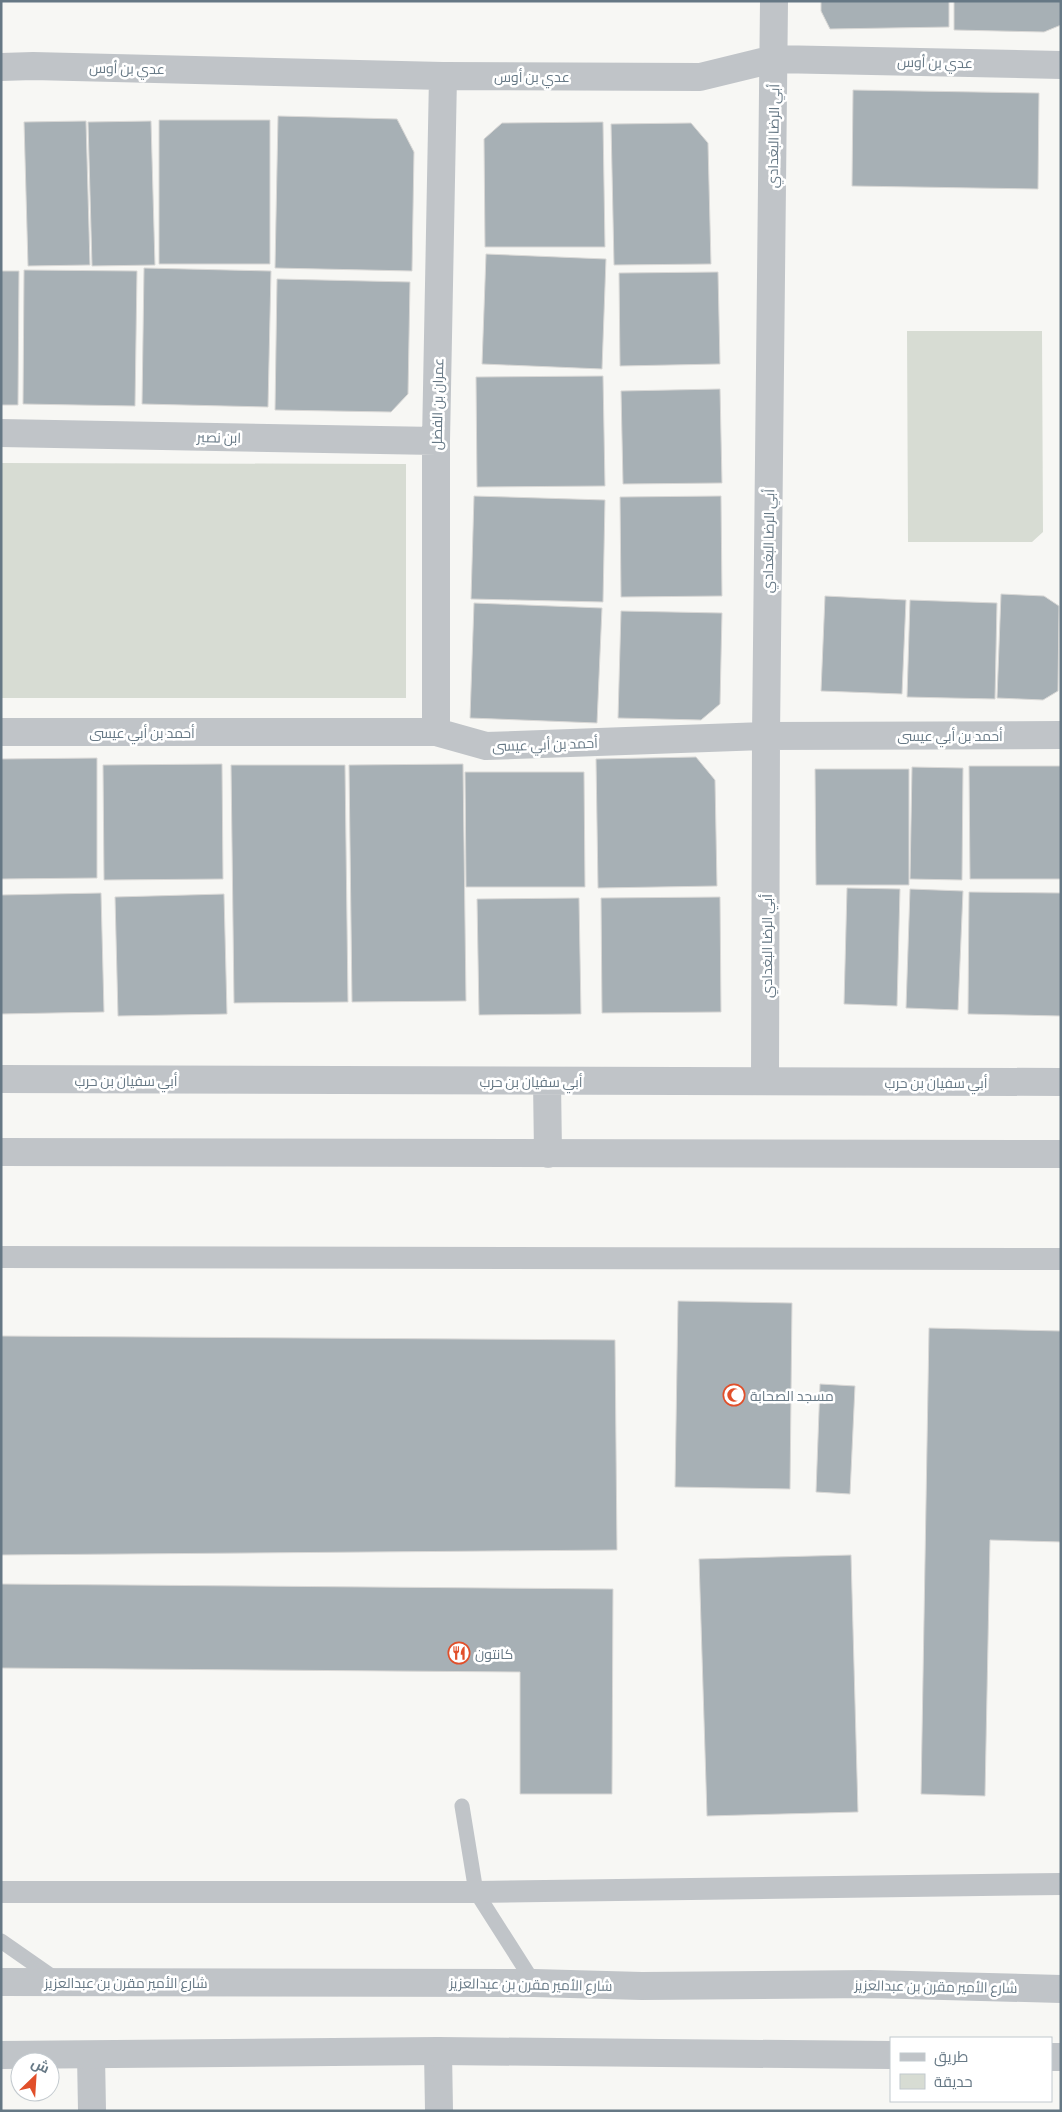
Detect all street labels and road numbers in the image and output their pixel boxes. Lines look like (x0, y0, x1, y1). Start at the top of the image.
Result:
street label: عدي بن أوس (897, 53, 973, 75)
street label: عدي بن أوس (89, 59, 165, 81)
street label: عدي بن أوس (494, 68, 570, 89)
street label: أبي الرضا البغدادي (764, 84, 786, 188)
street label: عمران بن الفضل (428, 358, 446, 450)
street label: ابن نصير (196, 428, 241, 446)
street label: أبي الرضا البغدادي (759, 489, 781, 593)
street label: أحمد بن أبي عيسى (89, 724, 195, 745)
street label: أحمد بن أبي عيسى (897, 727, 1003, 748)
street label: أحمد بن أبي عيسى (492, 734, 599, 758)
street label: أبي الرضا البغدادي (758, 894, 779, 998)
street label: أبي سفيان بن حرب (75, 1072, 178, 1093)
street label: أبي سفيان بن حرب (480, 1073, 583, 1094)
street label: أبي سفيان بن حرب (885, 1074, 988, 1095)
street label: شارع الأمير مقرن بن عبدالعزيز (43, 1974, 208, 1992)
street label: شارع الأمير مقرن بن عبدالعزيز (448, 1974, 613, 1995)
street label: شارع الأمير مقرن بن عبدالعزيز (853, 1976, 1018, 1997)

